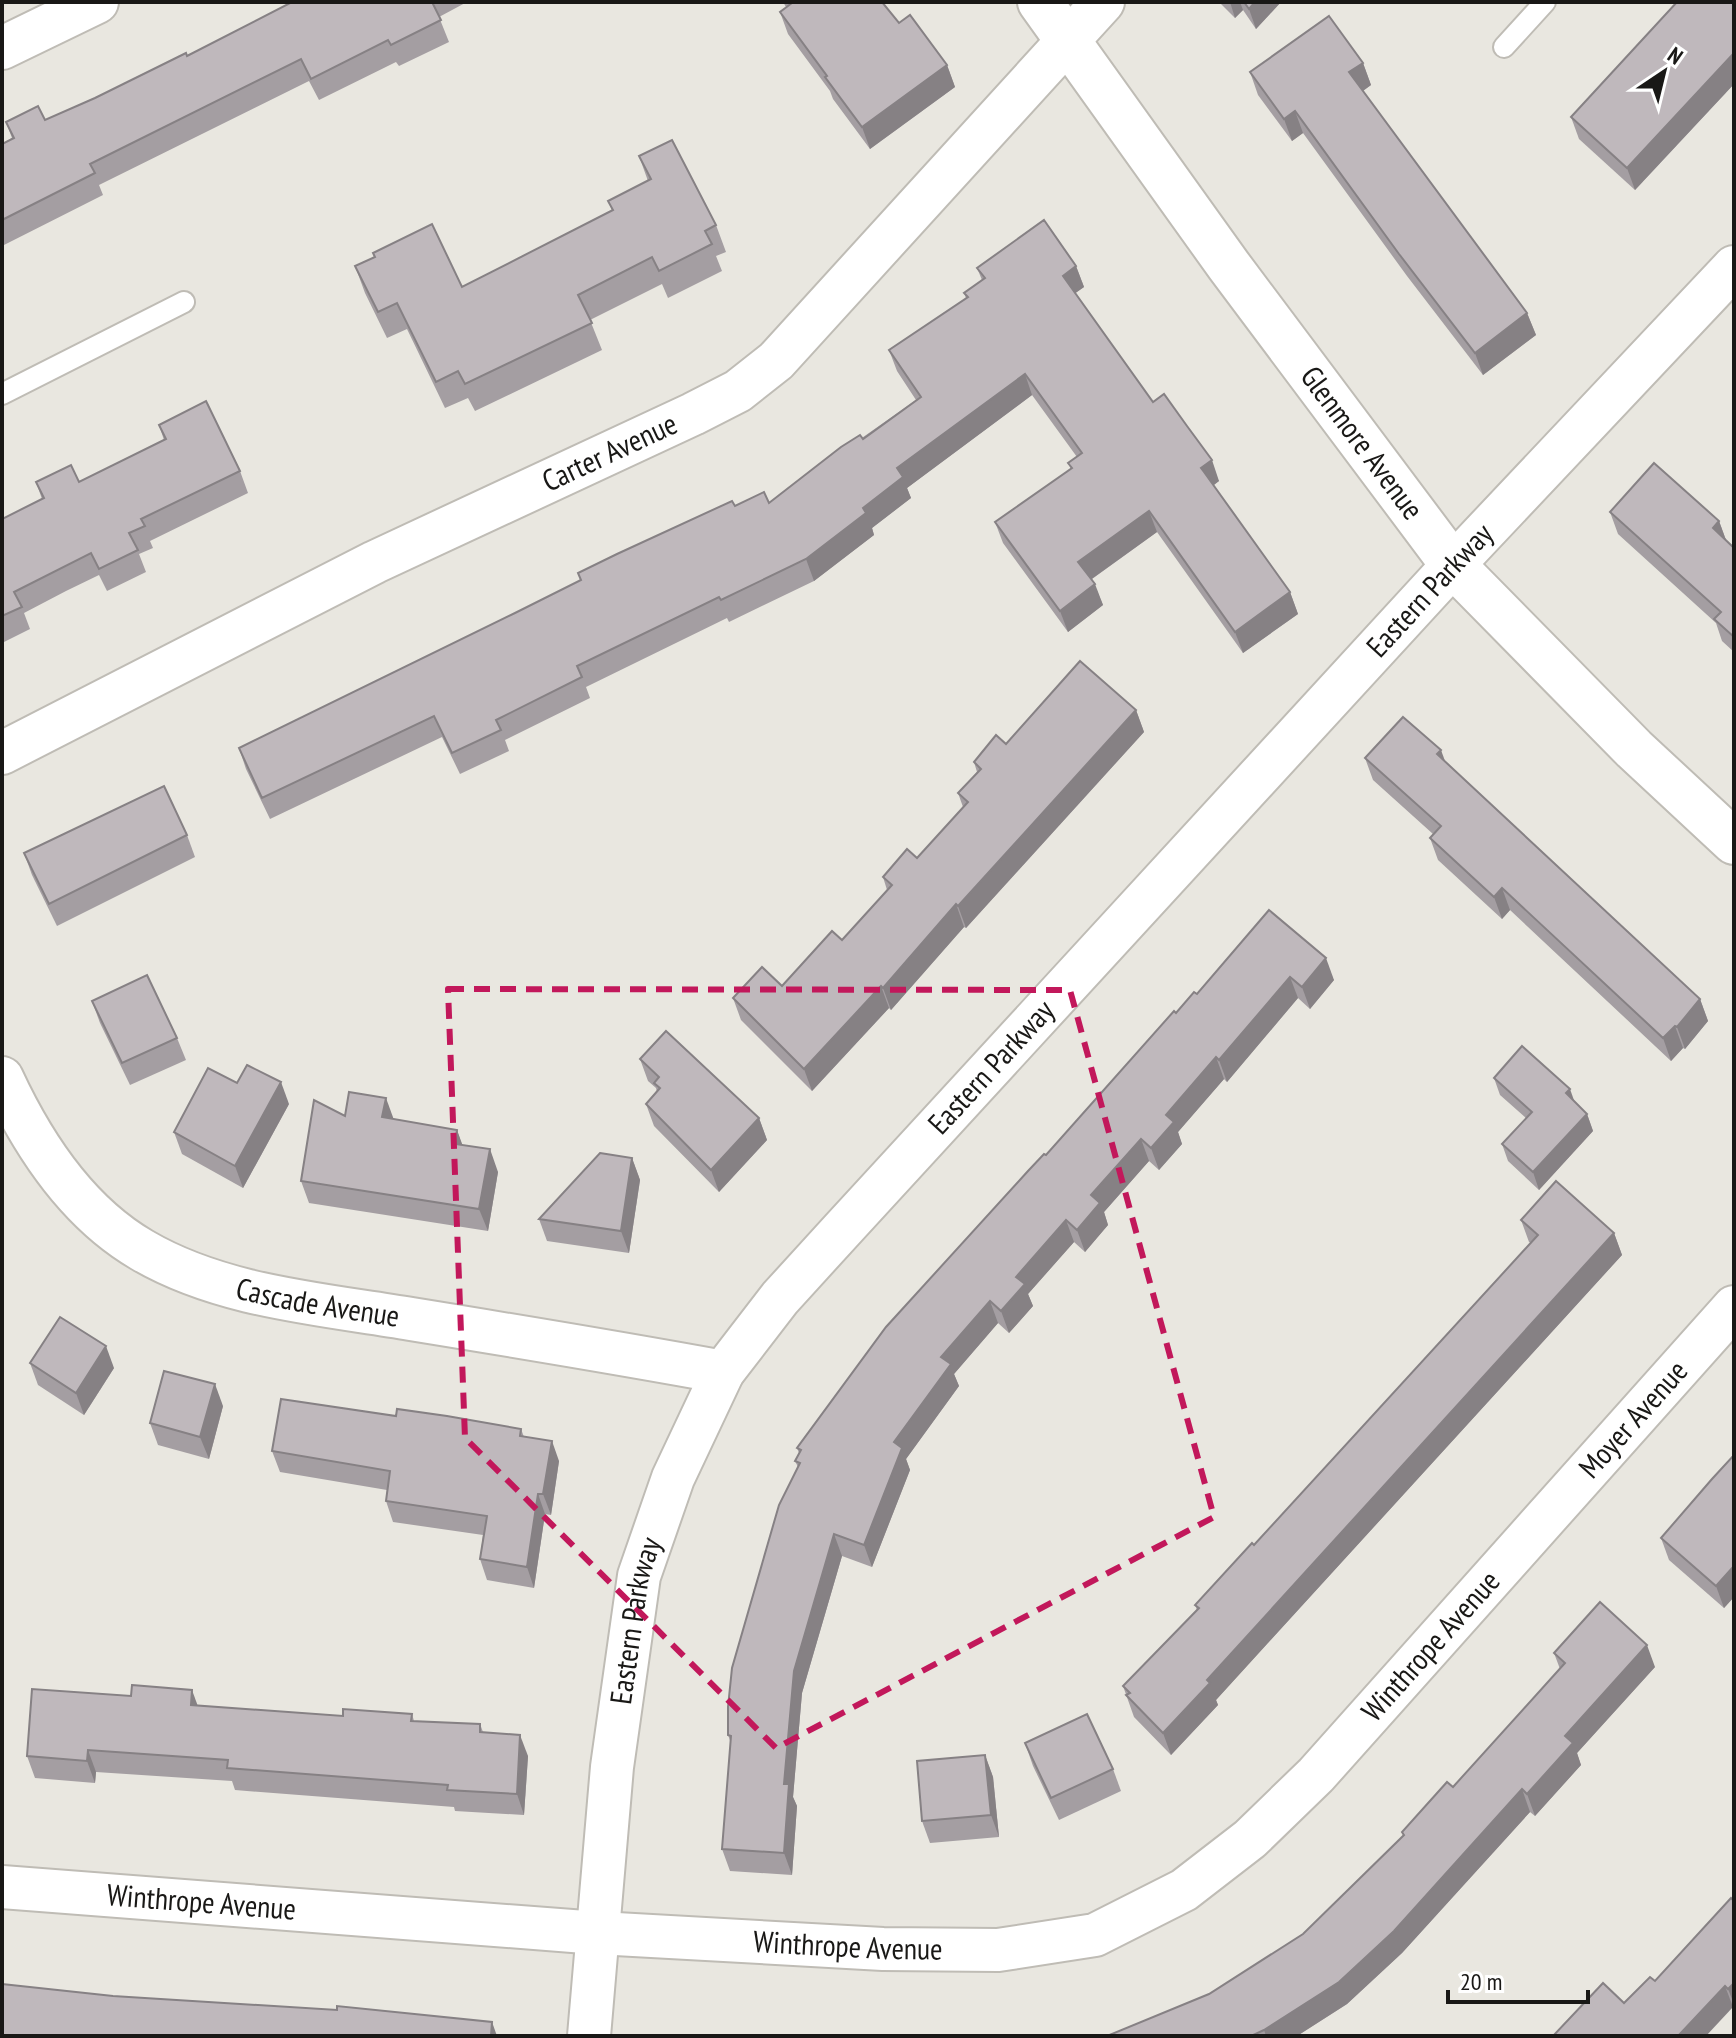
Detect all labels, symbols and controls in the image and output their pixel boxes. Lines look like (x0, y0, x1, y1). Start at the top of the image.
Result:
north arrow (1624, 32, 1704, 112)
text: N (1663, 41, 1688, 70)
street label: Glenmore Avenue (1293, 358, 1433, 527)
street label: Carter Avenue (535, 403, 683, 500)
street label: Eastern Parkway (1357, 514, 1501, 665)
street label: Eastern Parkway (919, 991, 1062, 1142)
street label: Cascade Avenue (232, 1268, 402, 1335)
street label: Moyer Avenue (1569, 1351, 1695, 1486)
street label: Eastern Parkway (600, 1531, 669, 1707)
street label: Winthrope Avenue (1352, 1562, 1507, 1729)
street label: Winthrope Avenue (106, 1874, 297, 1928)
street label: Winthrope Avenue (752, 1921, 943, 1968)
scale bar (1448, 1954, 1588, 2004)
text: 20 m (1460, 1966, 1502, 1997)

